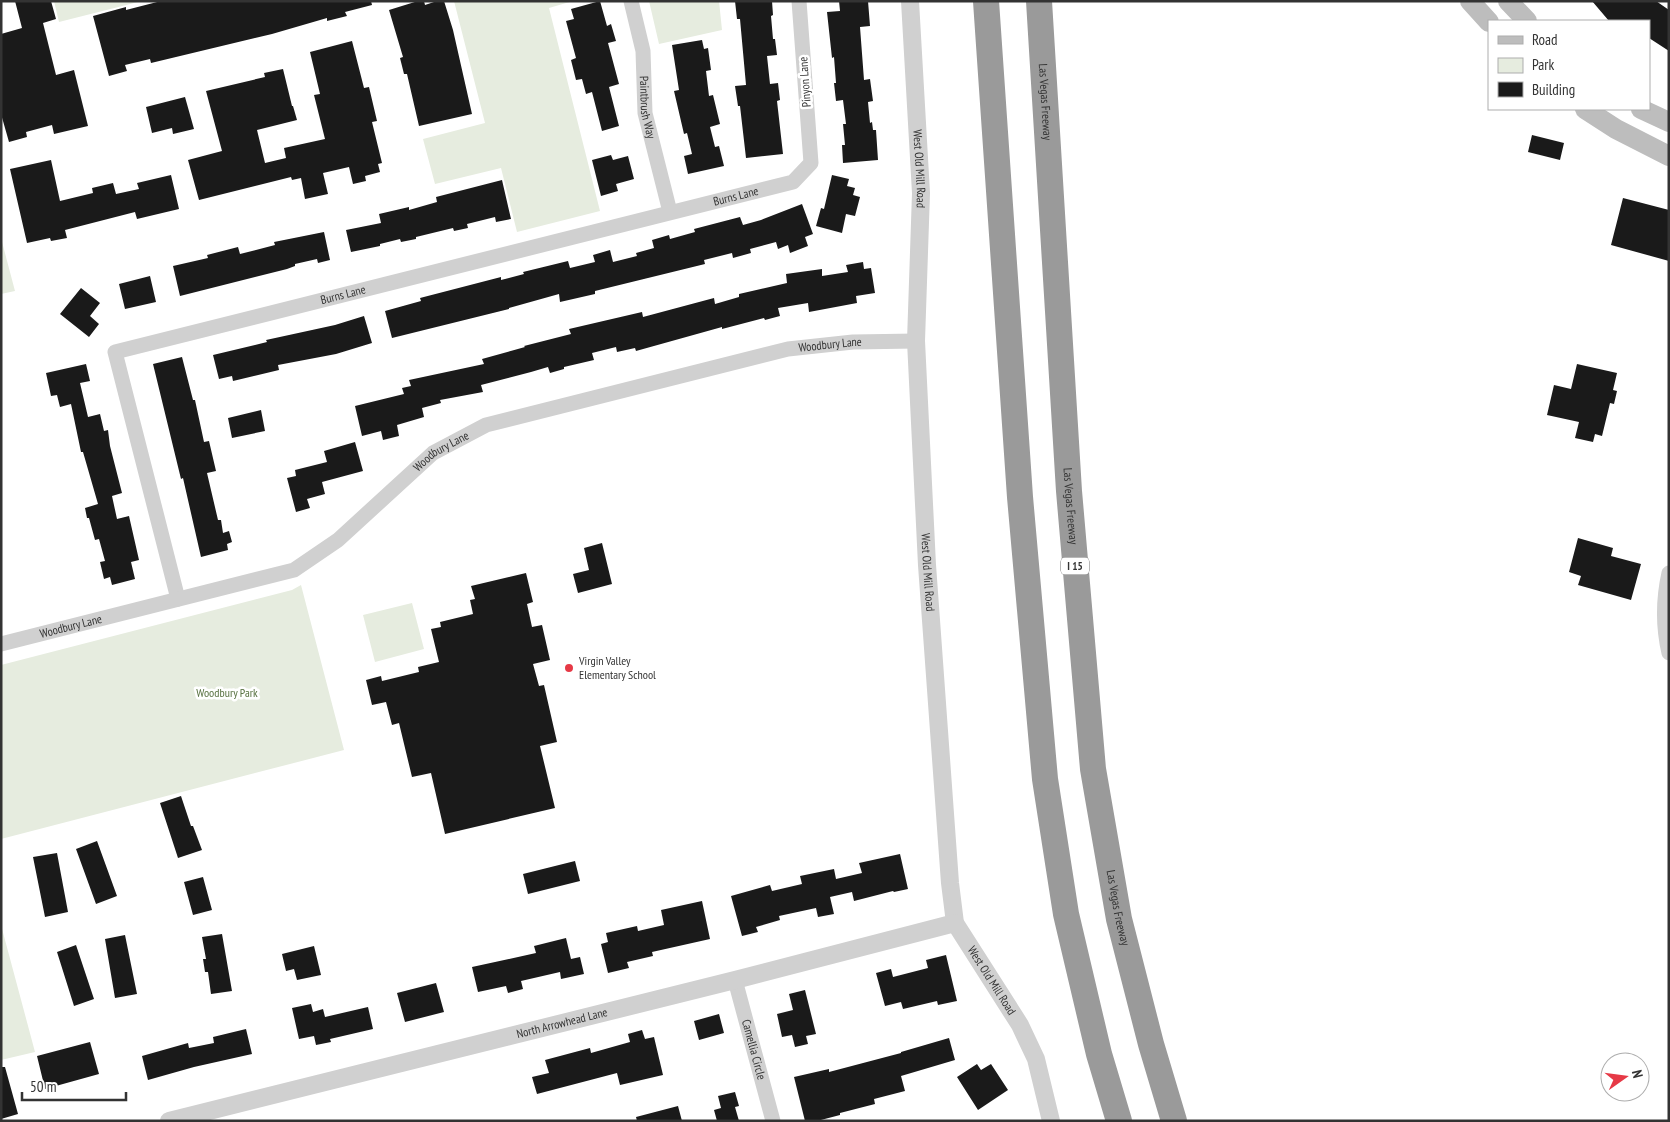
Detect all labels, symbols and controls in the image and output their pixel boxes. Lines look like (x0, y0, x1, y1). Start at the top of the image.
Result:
legend (1488, 20, 1650, 110)
text: Road (1532, 30, 1558, 49)
text: Park (1532, 55, 1554, 74)
street label: Pinyon Lane (795, 56, 814, 108)
street label: Las Vegas Freeway (1036, 63, 1056, 141)
street label: Paintbrush Way (637, 76, 659, 141)
text: Building (1532, 80, 1575, 99)
street label: West Old Mill Road (910, 129, 929, 208)
street label: Burns Lane (712, 183, 760, 209)
street label: Burns Lane (319, 281, 367, 307)
street label: Woodbury Lane (798, 334, 862, 355)
street label: Woodbury Lane (410, 427, 471, 474)
street label: Las Vegas Freeway (1061, 467, 1082, 545)
street label: West Old Mill Road (918, 533, 938, 612)
road number: I 15 (1061, 558, 1089, 574)
street label: Woodbury Lane (38, 611, 103, 641)
place label: Virgin Valley Elementary School (578, 653, 656, 682)
marker: Virgin Valley Elementary School (563, 662, 575, 674)
park label: Woodbury Park (196, 685, 258, 700)
street label: Las Vegas Freeway (1104, 869, 1134, 948)
street label: West Old Mill Road (965, 943, 1020, 1017)
street label: North Arrowhead Lane (515, 1004, 609, 1041)
street label: Camellia Circle (739, 1018, 770, 1081)
north arrow (1600, 1052, 1650, 1102)
text: N (1628, 1068, 1647, 1080)
scale bar (22, 1070, 126, 1102)
text: 50 m (30, 1077, 56, 1096)

